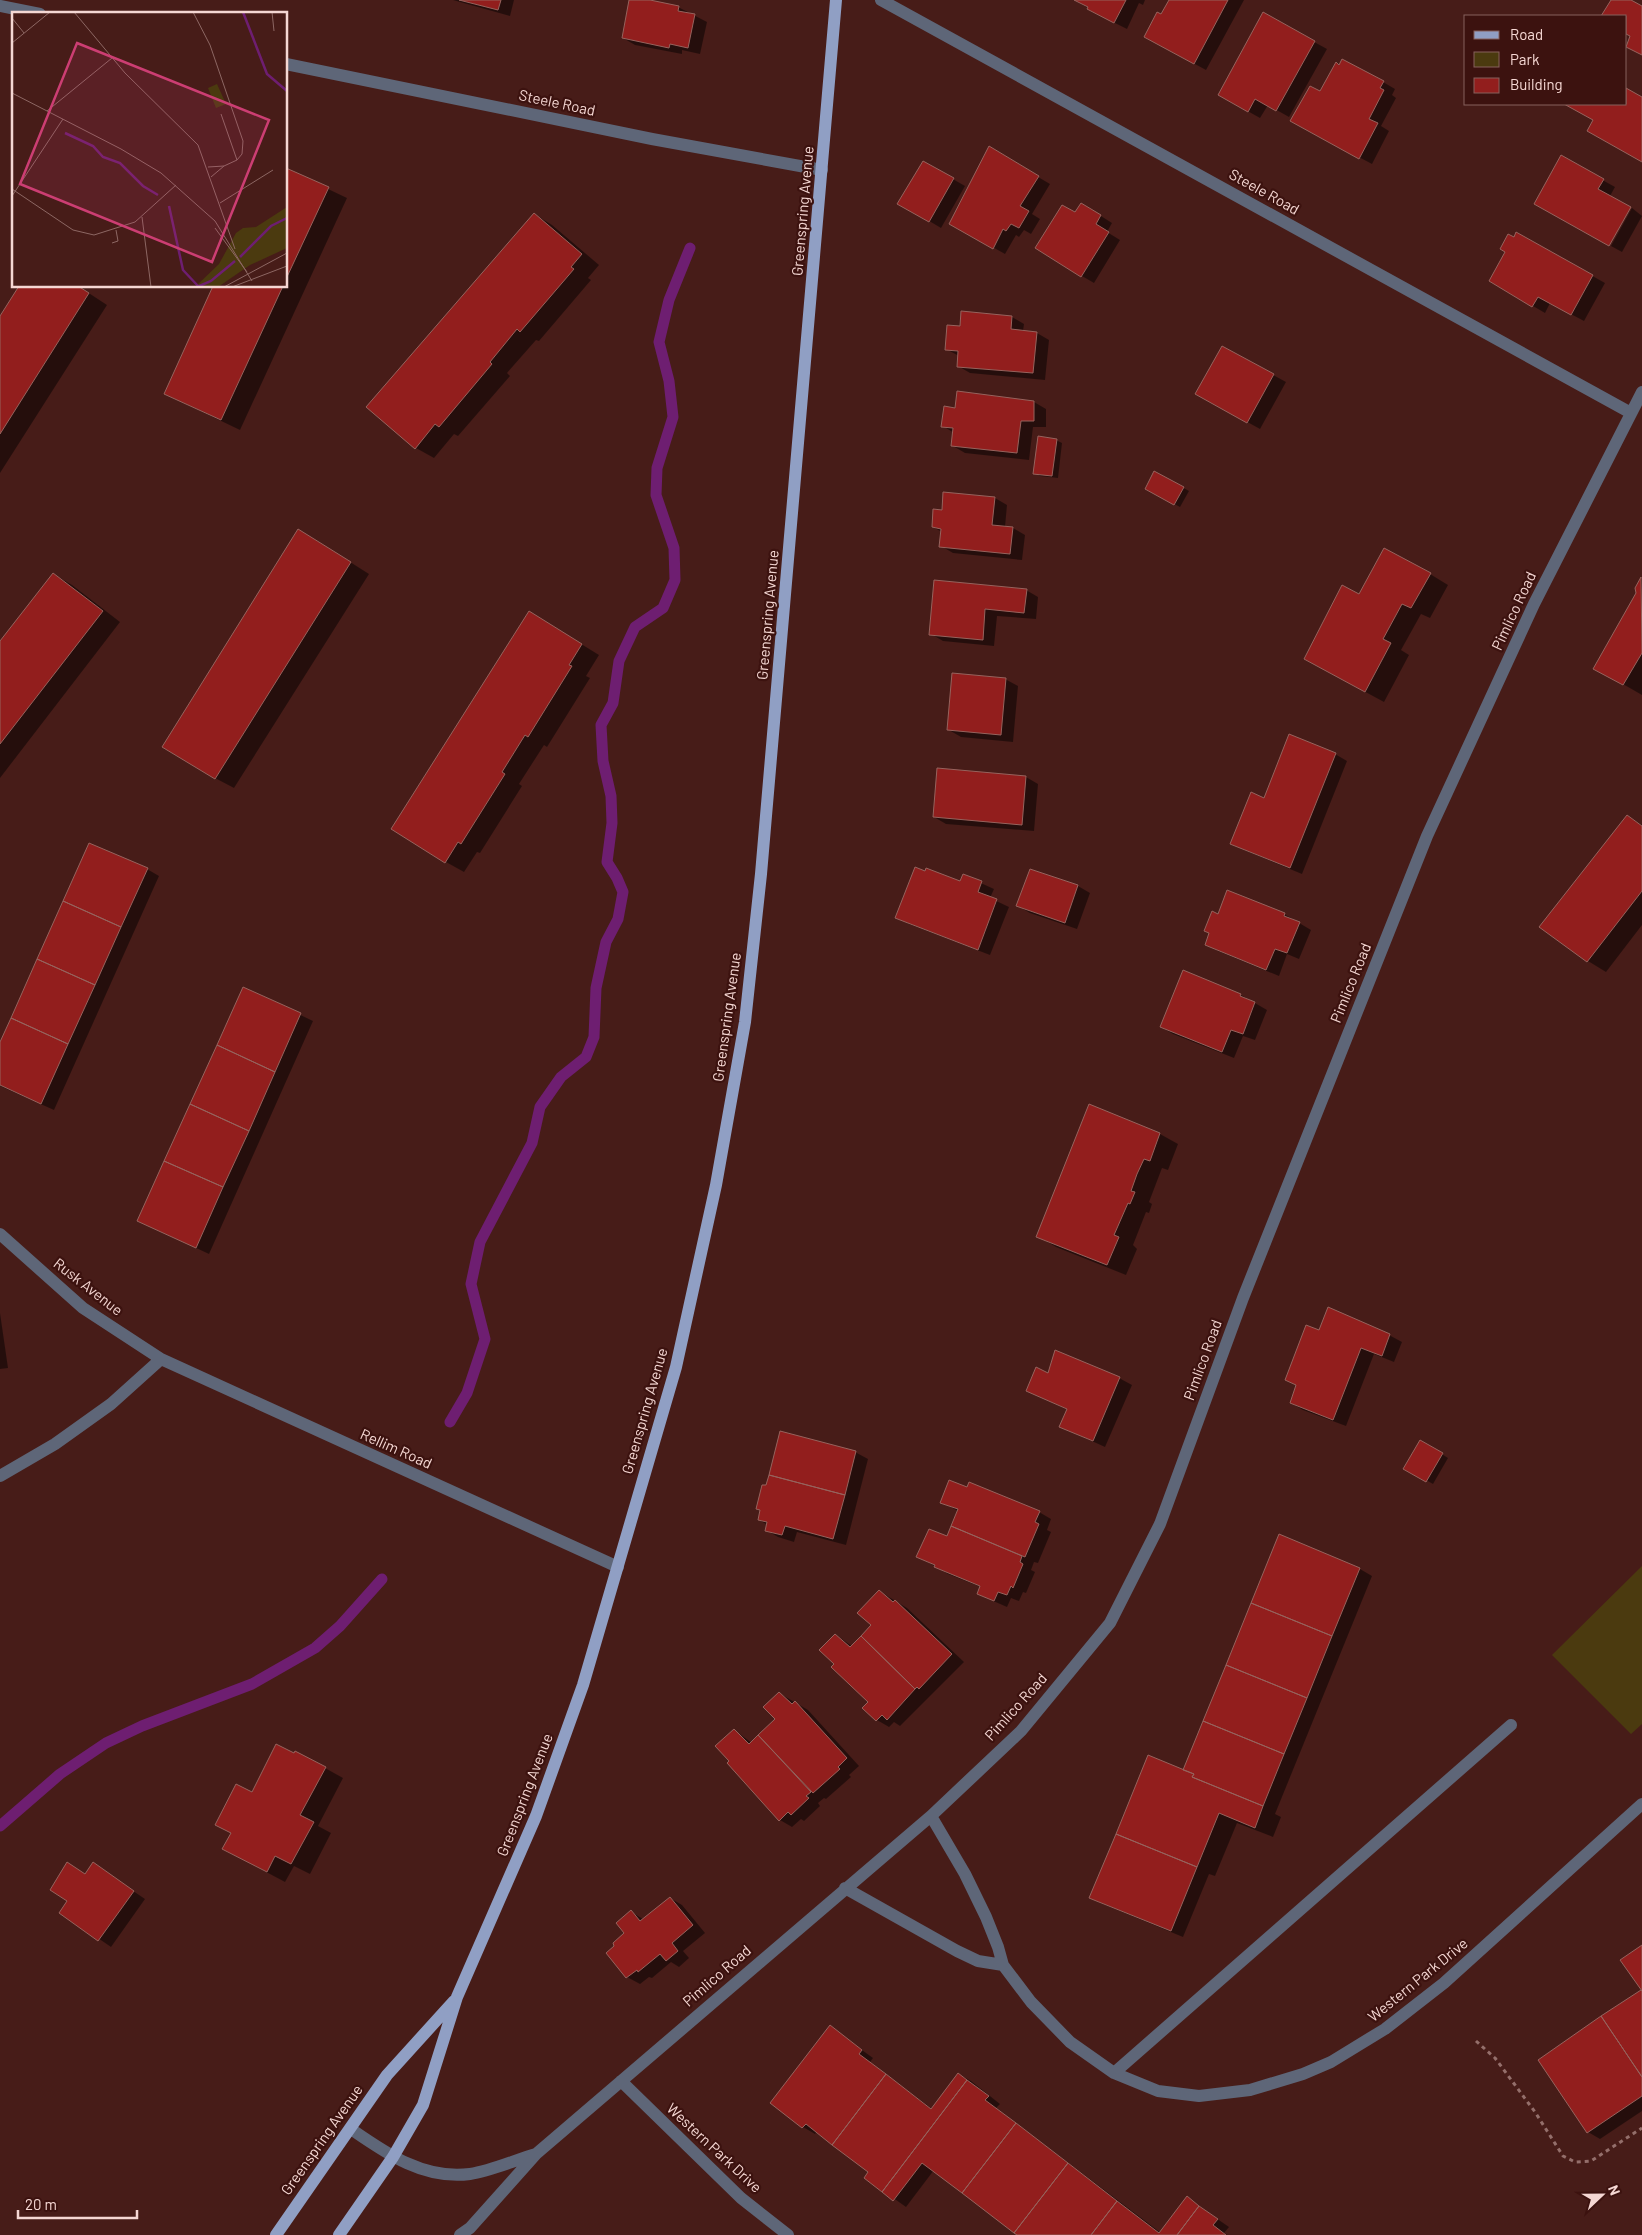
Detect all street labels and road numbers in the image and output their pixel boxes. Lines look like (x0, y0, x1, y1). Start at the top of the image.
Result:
street label: Steele Road (517, 85, 597, 119)
street label: Greenspring Avenue (787, 145, 817, 277)
street label: Steele Road (1226, 164, 1303, 218)
street label: Greenspring Avenue (752, 549, 782, 681)
street label: Pimlico Road (1487, 568, 1539, 653)
street label: Pimlico Road (1326, 940, 1374, 1025)
street label: Greenspring Avenue (708, 951, 744, 1083)
street label: Rusk Avenue (51, 1254, 127, 1319)
street label: Pimlico Road (1179, 1317, 1225, 1402)
street label: Greenspring Avenue (617, 1346, 671, 1476)
street label: Rellim Road (358, 1424, 435, 1472)
street label: Pimlico Road (980, 1669, 1050, 1744)
street label: Greenspring Avenue (492, 1731, 556, 1859)
street label: Western Park Drive (1364, 1933, 1471, 2025)
street label: Pimlico Road (679, 1941, 754, 2010)
street label: Greenspring Avenue (276, 2081, 366, 2198)
street label: Western Park Drive (664, 2099, 766, 2196)

